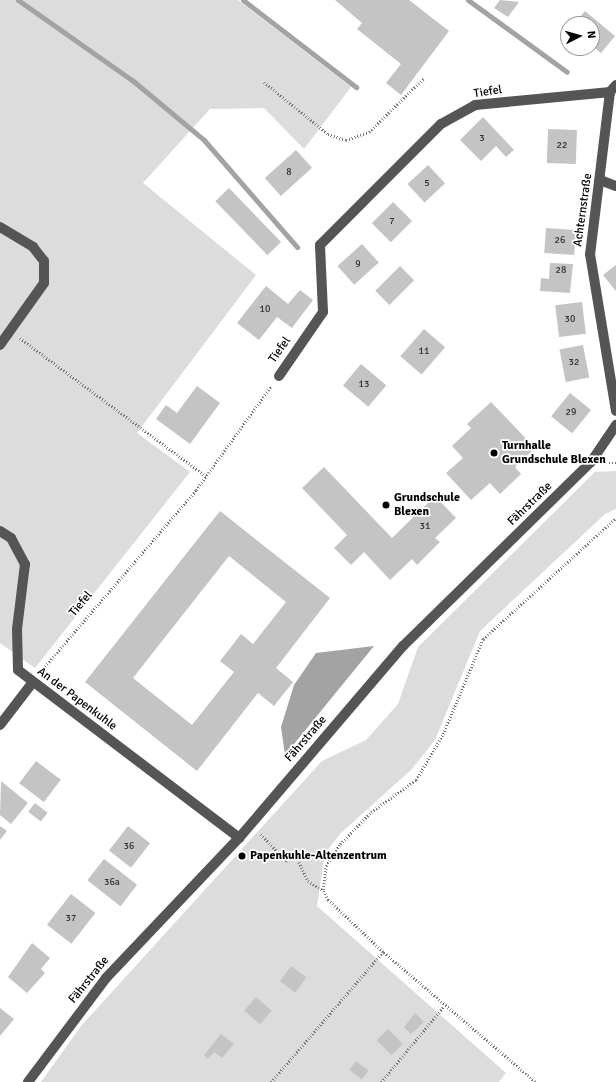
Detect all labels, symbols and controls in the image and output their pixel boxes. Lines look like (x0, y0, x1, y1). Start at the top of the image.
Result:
north arrow (560, 16, 600, 56)
text: N (585, 30, 598, 39)
street label: Tiefel (473, 83, 503, 101)
house number: 3 (479, 133, 485, 145)
house number: 22 (557, 140, 567, 152)
house number: 8 (286, 167, 292, 179)
street label: Achternstraße (571, 172, 595, 248)
house number: 5 (424, 178, 430, 190)
house number: 7 (389, 216, 395, 228)
house number: 26 (555, 235, 565, 247)
house number: 9 (355, 259, 361, 271)
house number: 28 (556, 265, 566, 277)
house number: 10 (260, 304, 270, 316)
house number: 30 (565, 314, 575, 326)
street label: Tiefel (266, 334, 294, 366)
house number: 11 (419, 346, 429, 358)
house number: 32 (569, 357, 579, 369)
house number: 13 (359, 379, 369, 391)
house number: 29 (566, 407, 576, 419)
place label: Turnhalle Grundschule Blexen (502, 439, 606, 467)
marker: Turnhalle Grundschule Blexen (489, 448, 499, 458)
street label: Fährstraße (505, 479, 555, 529)
place label: Grundschule Blexen (394, 491, 460, 519)
marker: Grundschule Blexen (381, 500, 391, 510)
house number: 31 (420, 521, 430, 533)
street label: Tiefel (66, 588, 96, 620)
street label: An der Papenkuhle (34, 664, 120, 734)
street label: Fährstraße (282, 713, 330, 765)
house number: 36 (124, 841, 134, 853)
place label: Papenkuhle-Altenzentrum (250, 849, 387, 863)
marker: Papenkuhle-Altenzentrum (237, 851, 247, 861)
house number: 36a (104, 877, 120, 889)
house number: 37 (66, 913, 76, 925)
street label: Fährstraße (66, 954, 112, 1006)

